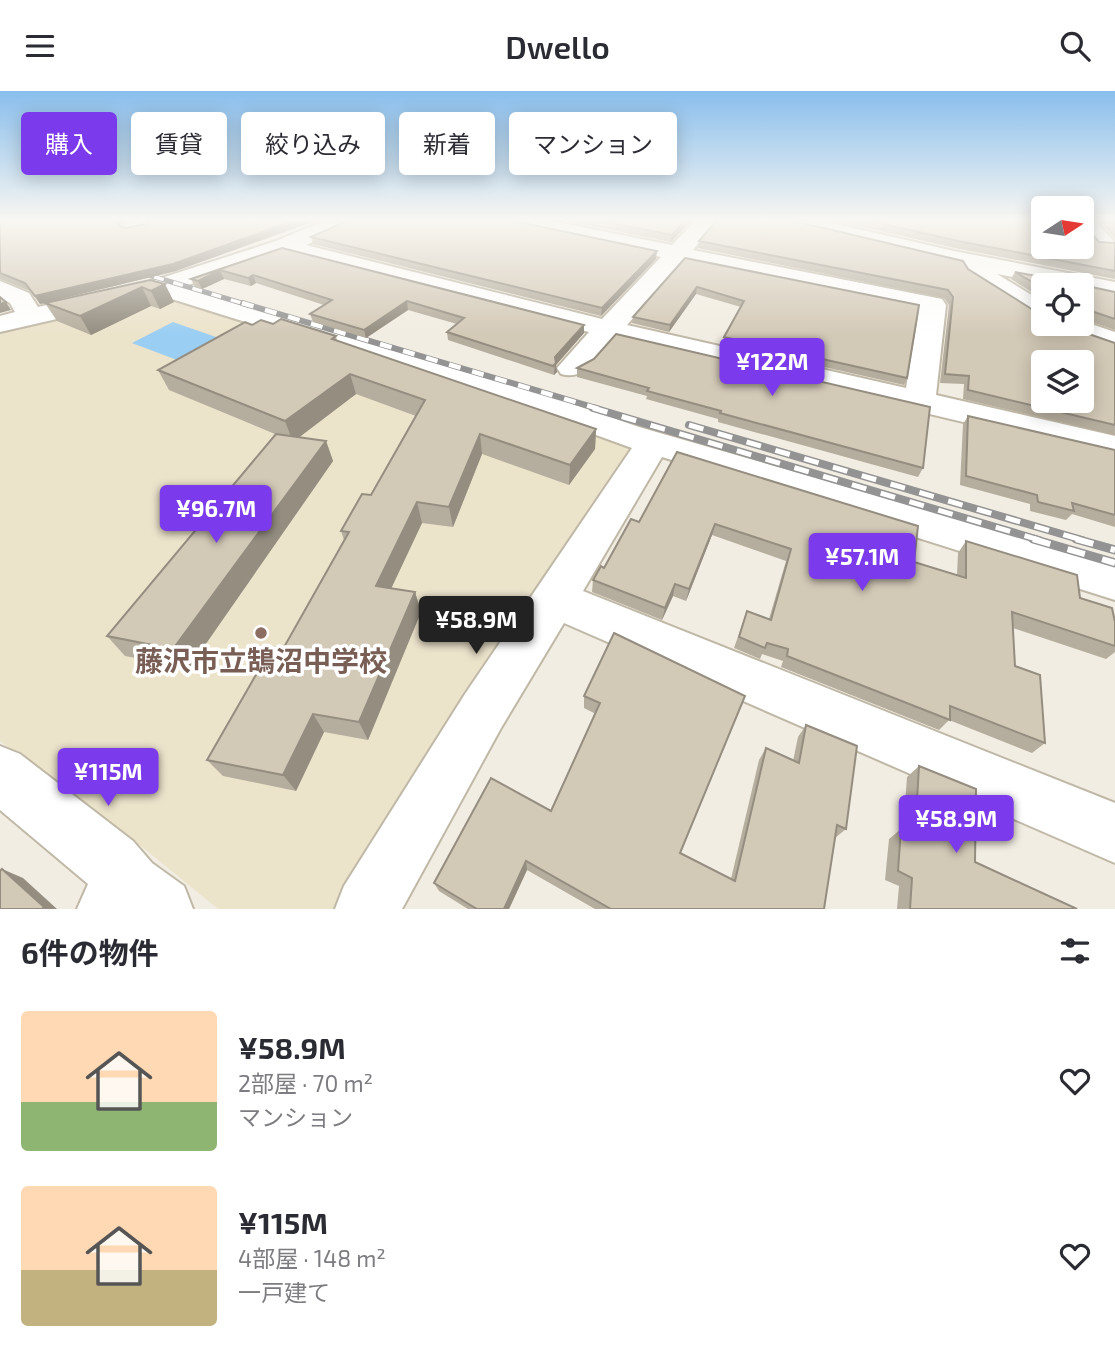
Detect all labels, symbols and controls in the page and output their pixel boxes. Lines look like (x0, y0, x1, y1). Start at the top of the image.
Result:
icon: menu (21, 27, 59, 65)
text: Dwello (505, 27, 610, 65)
icon: search (1056, 27, 1094, 65)
chip: 購入 (21, 112, 117, 175)
chip: 賃貸 (131, 112, 227, 175)
chip: 絞り込み (241, 112, 385, 175)
chip: 新着 (399, 112, 495, 175)
chip: マンション (509, 112, 677, 175)
north arrow (1031, 196, 1094, 259)
map controls (1031, 196, 1094, 413)
button: locate (1031, 273, 1094, 336)
pin: ¥122M (723, 338, 821, 398)
text: ¥122M (736, 347, 808, 375)
button: layers (1031, 350, 1094, 413)
pin: ¥96.7M (159, 485, 273, 545)
text: ¥96.7M (176, 494, 256, 522)
pin: ¥57.1M (805, 533, 919, 593)
text: ¥57.1M (825, 542, 899, 570)
pin: ¥58.9M (419, 596, 533, 656)
text: ¥58.9M (435, 605, 517, 633)
marker: 藤沢市立鵠沼中学校 (253, 625, 269, 641)
place label: 藤沢市立鵠沼中学校 (135, 643, 387, 677)
pin: ¥115M (59, 749, 157, 808)
text: ¥115M (74, 757, 142, 785)
pin: ¥58.9M (899, 795, 1013, 855)
text: ¥58.9M (915, 804, 997, 832)
icon: filters (1056, 932, 1094, 970)
text: 6件の物件 (21, 934, 159, 970)
text: ¥58.9M (238, 1029, 346, 1065)
icon: home (77, 1039, 161, 1123)
icon: heart (1056, 1062, 1094, 1100)
text: 2部屋 · 70 m² (238, 1069, 373, 1097)
text: マンション (238, 1103, 353, 1131)
text: ¥115M (238, 1204, 328, 1240)
icon: home (77, 1214, 161, 1298)
icon: heart (1056, 1237, 1094, 1275)
text: 4部屋 · 148 m² (238, 1244, 386, 1272)
text: 一戸建て (238, 1278, 330, 1306)

